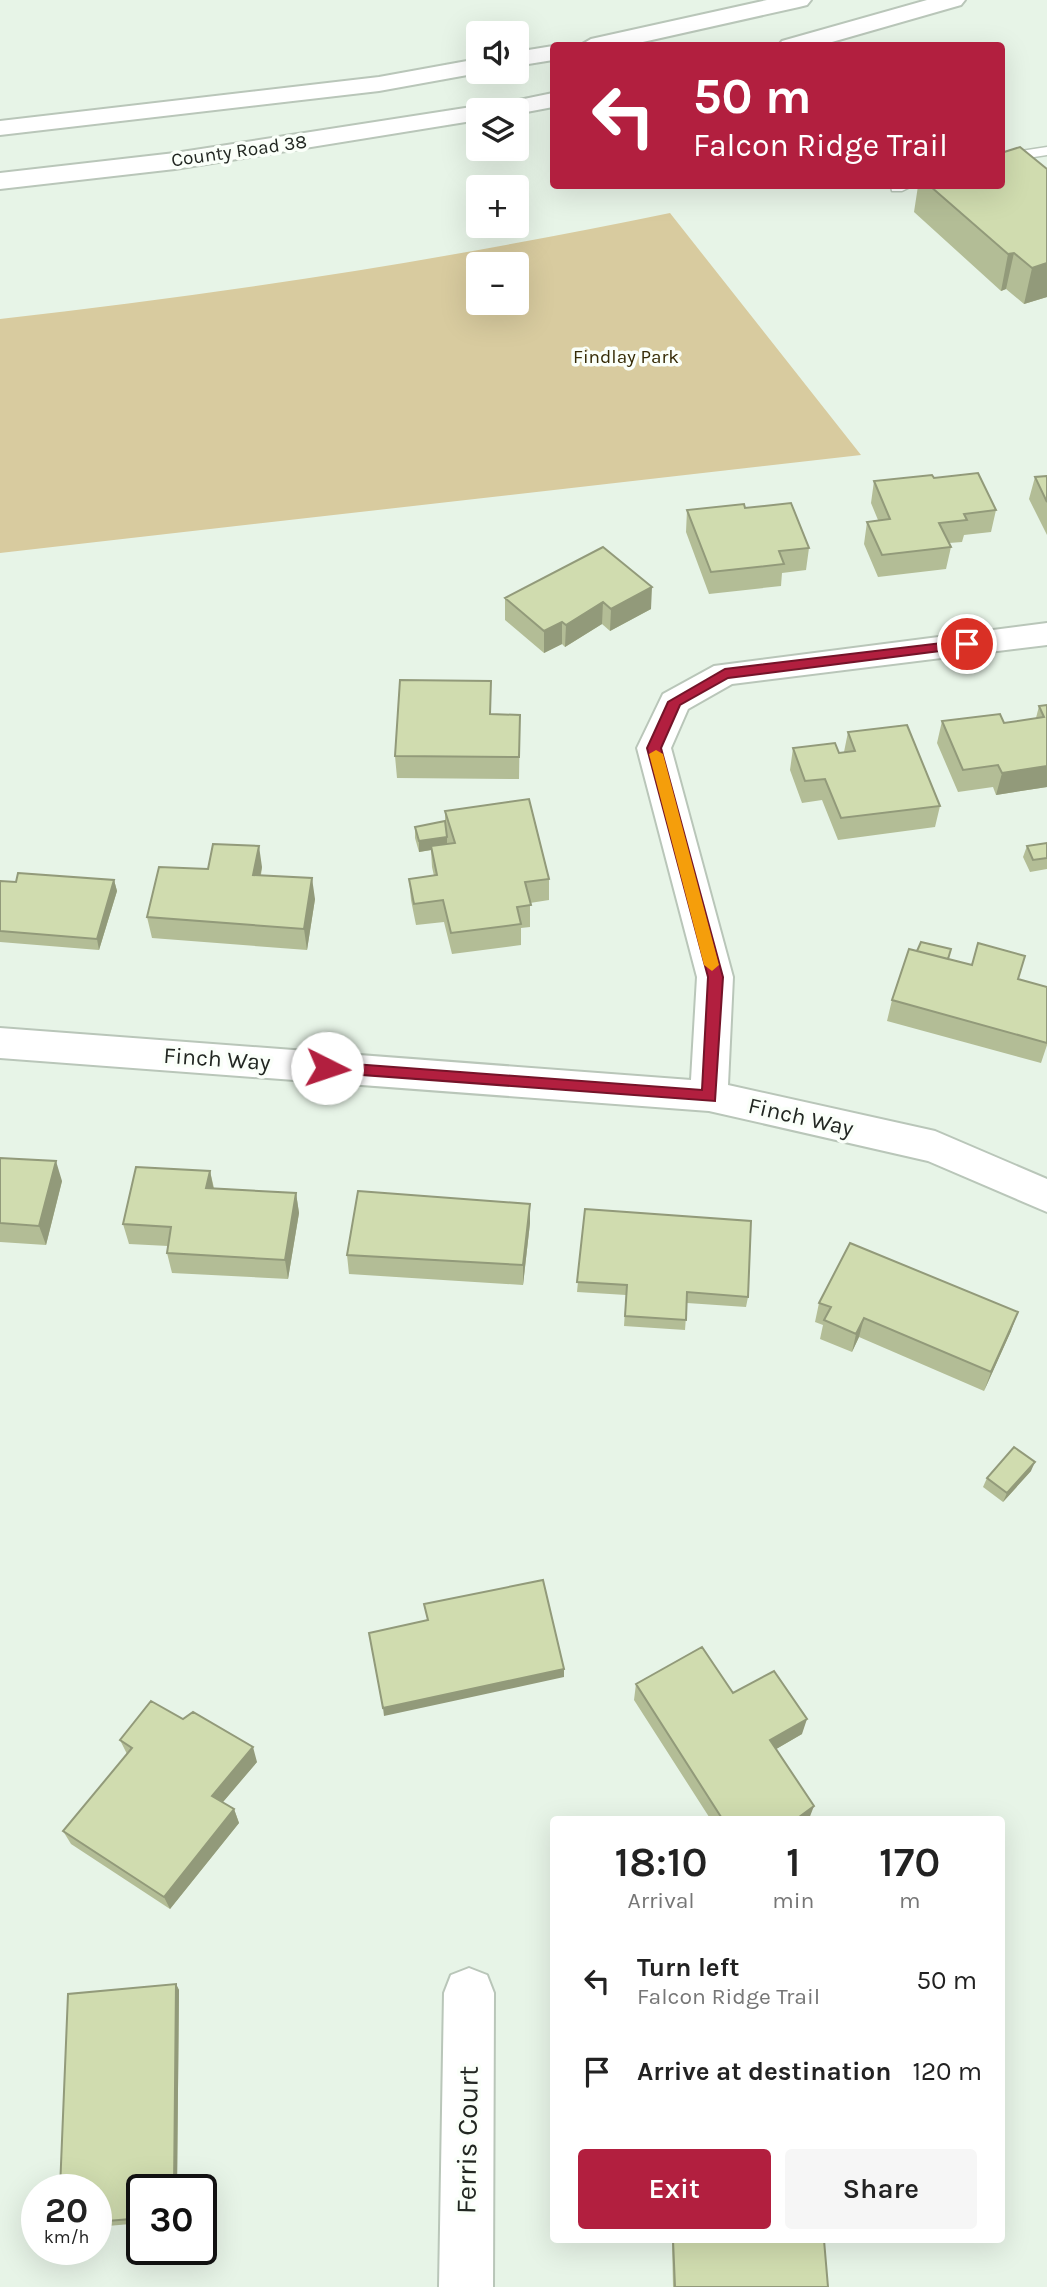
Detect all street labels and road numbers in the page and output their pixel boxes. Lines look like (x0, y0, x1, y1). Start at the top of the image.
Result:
street label: County Road 38 (170, 131, 308, 171)
street label: Finch Way (163, 1042, 272, 1076)
street label: Finch Way (746, 1092, 857, 1142)
street label: Ferris Court (449, 2066, 485, 2214)

